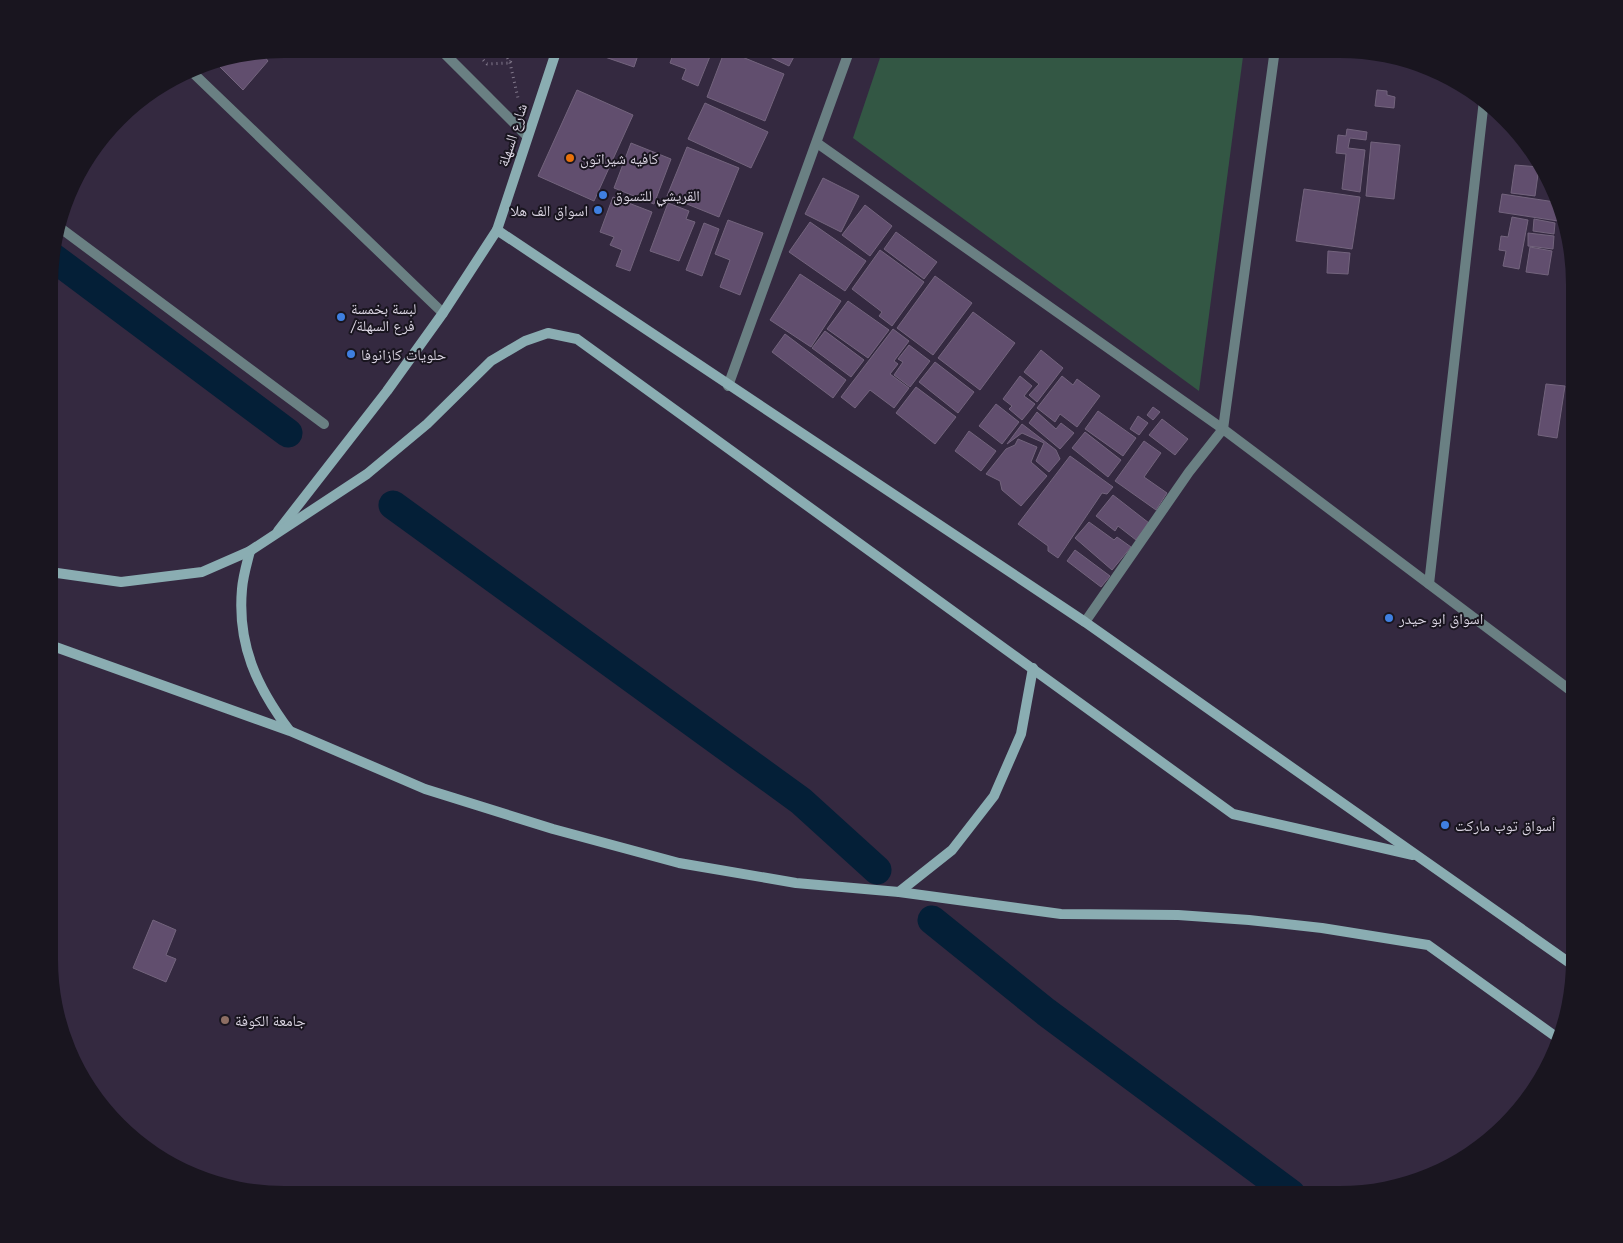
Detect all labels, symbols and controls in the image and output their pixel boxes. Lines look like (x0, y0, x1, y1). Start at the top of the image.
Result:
street label: شارع السهلة (493, 101, 532, 169)
place label: كافيه شيراتون (580, 149, 658, 169)
marker: كافيه شيراتون (564, 152, 576, 164)
place label: القريشي للتسوق (613, 186, 700, 207)
marker: القريشي للتسوق (597, 189, 609, 201)
place label: اسواق الف هلا (510, 201, 588, 221)
marker: اسواق الف هلا (592, 204, 604, 216)
place label: لبسة بخمسة /فرع السهلة (350, 299, 416, 336)
marker: لبسة بخمسة /فرع السهلة (335, 311, 347, 323)
place label: حلويات كازانوفا (361, 345, 447, 364)
marker: حلويات كازانوفا (345, 348, 357, 360)
place label: اسواق ابو حيدر (1398, 609, 1483, 629)
marker: اسواق ابو حيدر (1383, 612, 1395, 624)
place label: أسواق توب ماركت (1455, 816, 1556, 836)
marker: أسواق توب ماركت (1439, 819, 1451, 831)
place label: جامعة الكوفة (235, 1011, 306, 1030)
marker: جامعة الكوفة (219, 1014, 231, 1026)

